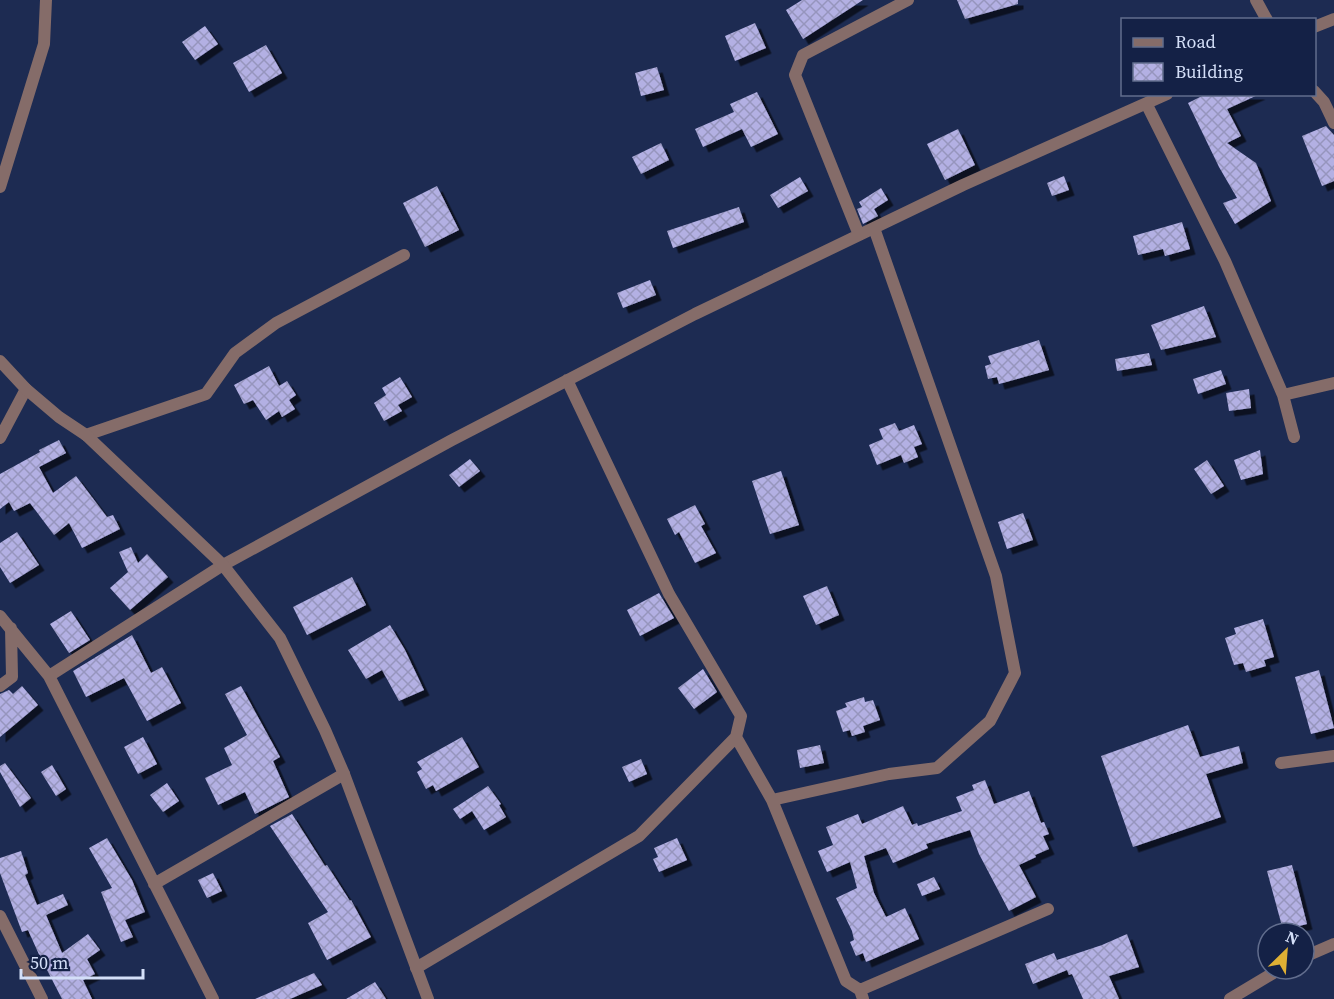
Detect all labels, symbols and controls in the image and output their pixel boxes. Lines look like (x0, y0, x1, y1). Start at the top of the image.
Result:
legend (1121, 18, 1316, 96)
text: Road (1175, 29, 1216, 54)
text: Building (1175, 59, 1243, 84)
north arrow (1256, 921, 1316, 981)
text: N (1282, 925, 1303, 950)
scale bar (21, 942, 142, 980)
text: 50 m (30, 950, 68, 975)

